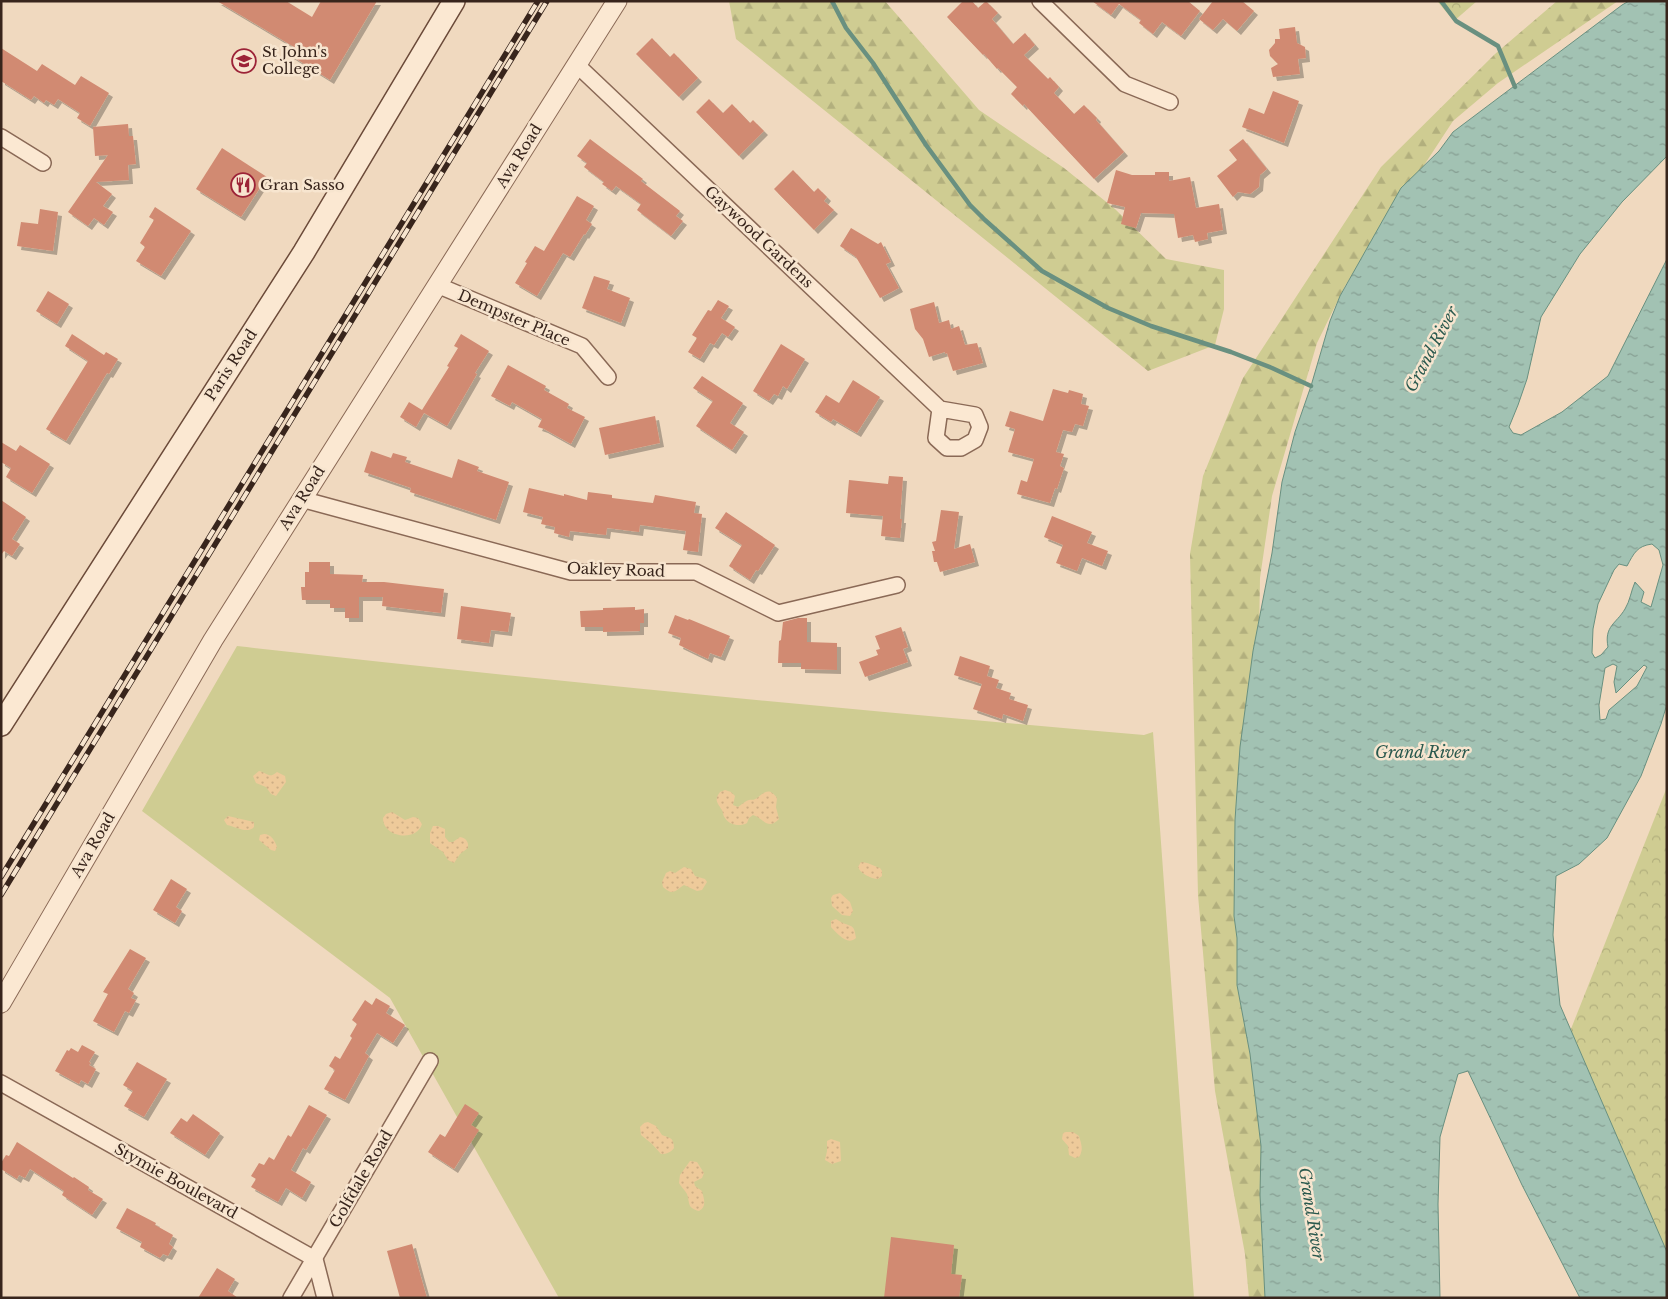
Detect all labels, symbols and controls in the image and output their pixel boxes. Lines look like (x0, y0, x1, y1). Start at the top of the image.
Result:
place label: St John's College (262, 42, 327, 78)
school or university icon: St John's College (231, 48, 257, 74)
street label: Ava Road (491, 120, 546, 192)
restaurant icon: Gran Sasso (230, 172, 256, 198)
place label: Gran Sasso (260, 175, 345, 194)
street label: Gaywood Gardens (701, 181, 818, 292)
street label: Dempster Place (455, 285, 573, 350)
water label: Grand River (1400, 302, 1462, 395)
street label: Paris Road (200, 325, 261, 404)
street label: Ava Road (274, 462, 329, 534)
street label: Oakley Road (567, 558, 665, 581)
water label: Grand River (1375, 742, 1470, 762)
street label: Ava Road (66, 809, 119, 882)
street label: Golfdale Road (325, 1126, 396, 1231)
street label: Stymie Boulevard (111, 1139, 241, 1222)
water label: Grand River (1295, 1166, 1329, 1263)

